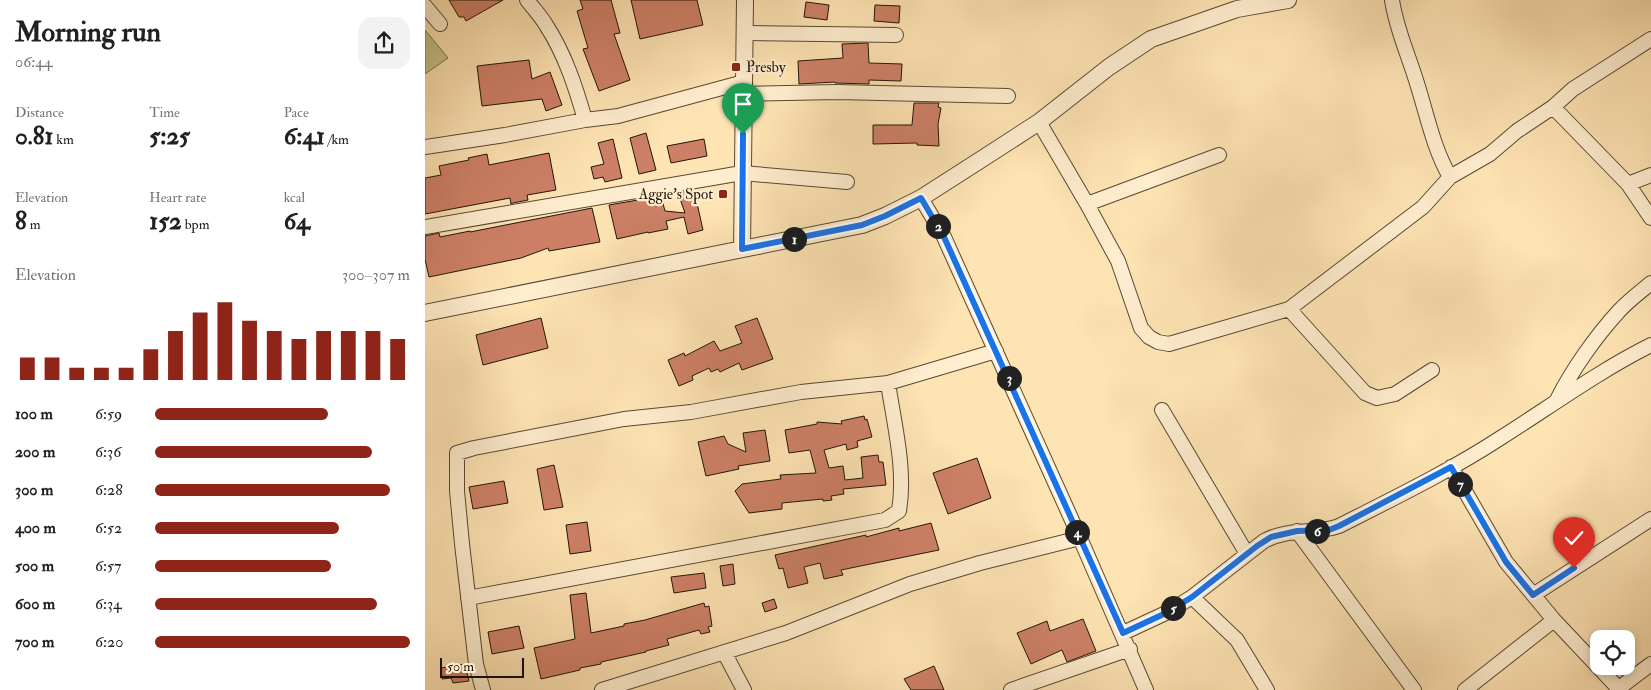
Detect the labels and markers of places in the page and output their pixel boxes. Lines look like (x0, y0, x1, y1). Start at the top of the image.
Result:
place label: Presby (746, 58, 786, 77)
marker: Presby (730, 61, 742, 73)
pin (722, 83, 764, 134)
place label: Aggie’s Spot (638, 185, 713, 205)
marker: Aggie’s Spot (717, 188, 729, 200)
pin: 2 (925, 214, 951, 238)
pin: 1 (781, 226, 807, 252)
pin: 3 (997, 366, 1021, 390)
pin: 7 (1447, 472, 1473, 496)
pin (1553, 517, 1595, 568)
pin: 6 (1305, 518, 1329, 544)
pin: 4 (1065, 520, 1089, 544)
pin: 5 (1161, 596, 1185, 620)

